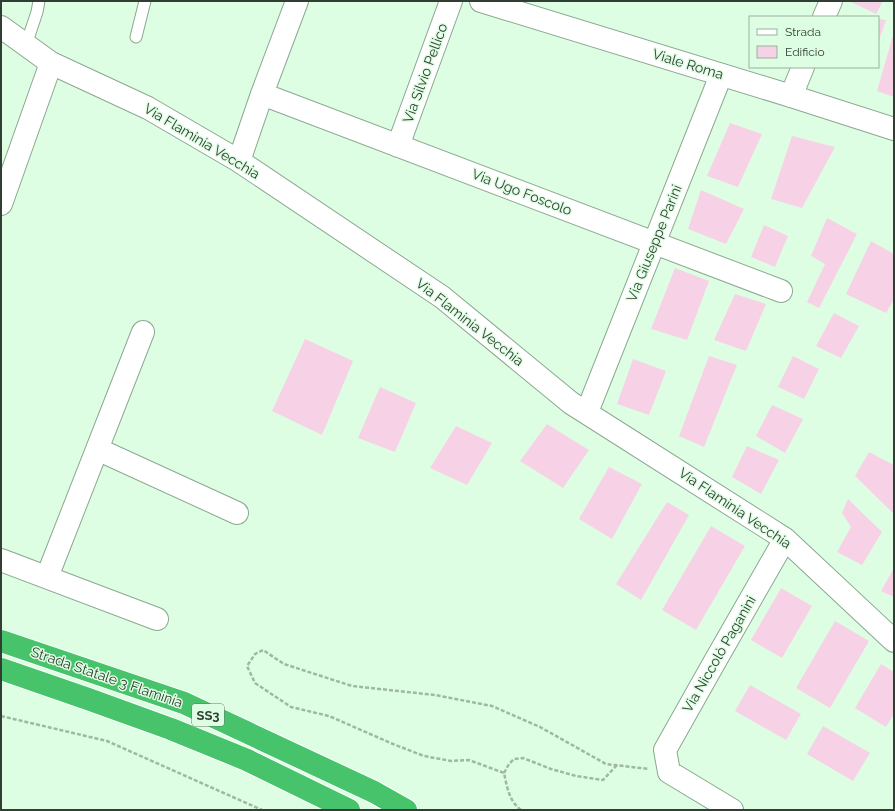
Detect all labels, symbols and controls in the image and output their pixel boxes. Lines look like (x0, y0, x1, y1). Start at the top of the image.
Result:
legend (749, 16, 879, 68)
street label: Via Silvio Pellico (400, 21, 450, 125)
text: Strada (785, 25, 821, 39)
text: Edificio (785, 45, 825, 59)
street label: Viale Roma (651, 46, 725, 82)
street label: Via Flaminia Vecchia (141, 100, 263, 182)
street label: Via Ugo Foscolo (470, 166, 574, 218)
street label: Via Giuseppe Parini (623, 182, 685, 304)
street label: Via Flaminia Vecchia (413, 275, 527, 369)
street label: Via Flaminia Vecchia (676, 464, 794, 552)
street label: Via Niccolò Paganini (679, 593, 759, 715)
street label: Strada Statale 3 Flaminia (29, 643, 185, 711)
road number: SS3 (192, 704, 224, 726)

